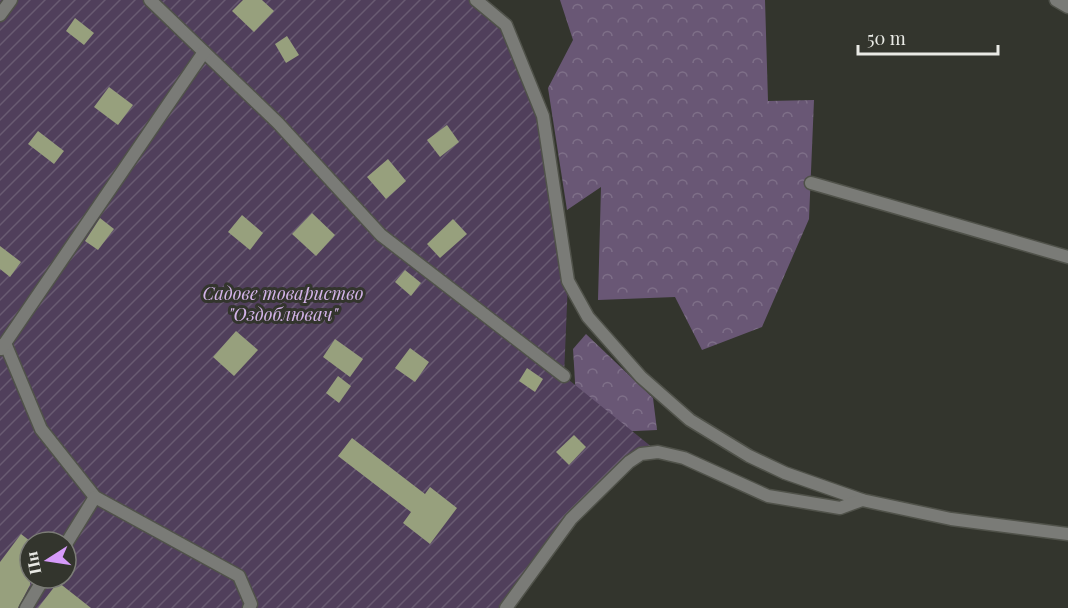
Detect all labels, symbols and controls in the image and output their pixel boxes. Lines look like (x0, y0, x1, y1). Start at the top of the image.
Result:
scale bar (858, 18, 998, 56)
text: 50 m (867, 26, 906, 50)
park label: Садове товариство "Оздоблювач" (202, 281, 364, 326)
north arrow (18, 530, 78, 590)
text: Пн (20, 550, 46, 577)

